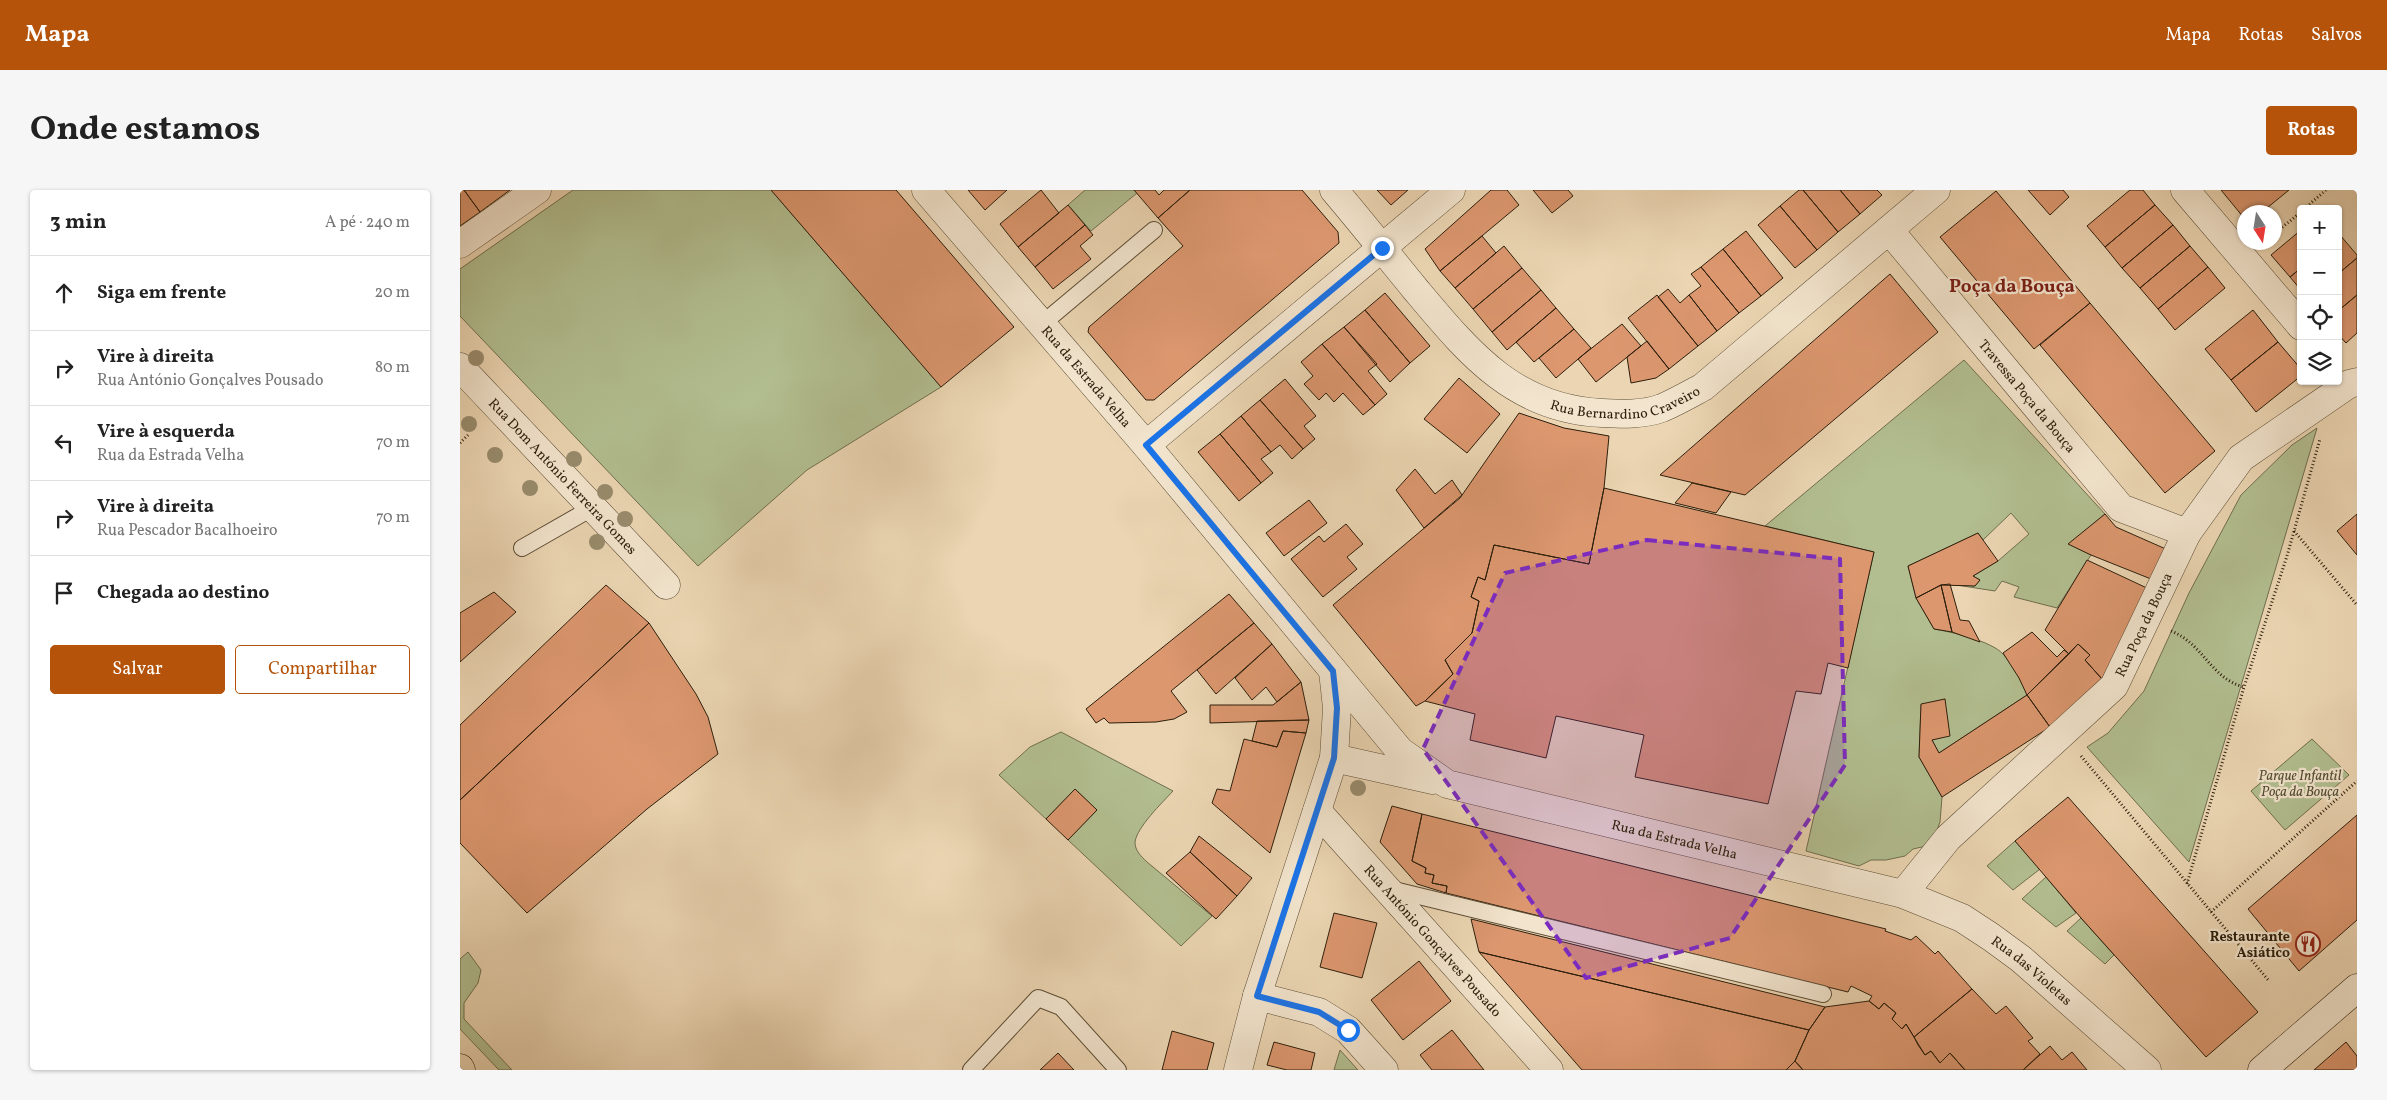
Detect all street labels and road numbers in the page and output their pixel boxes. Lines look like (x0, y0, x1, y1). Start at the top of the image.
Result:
street label: Rua da Estrada Velha (1036, 322, 1135, 432)
street label: Travessa Poça da Bouça (1973, 336, 2079, 457)
street label: Rua Bernardino Craveiro (1548, 382, 1704, 425)
street label: Rua Dom António Ferreira Gomes (484, 395, 640, 559)
street label: Rua Poça da Bouça (2112, 570, 2178, 681)
street label: Rua da Estrada Velha (1609, 816, 1739, 865)
street label: Rua António Gonçalves Pousado (1359, 861, 1505, 1022)
street label: Rua das Violetas (1987, 932, 2075, 1010)

